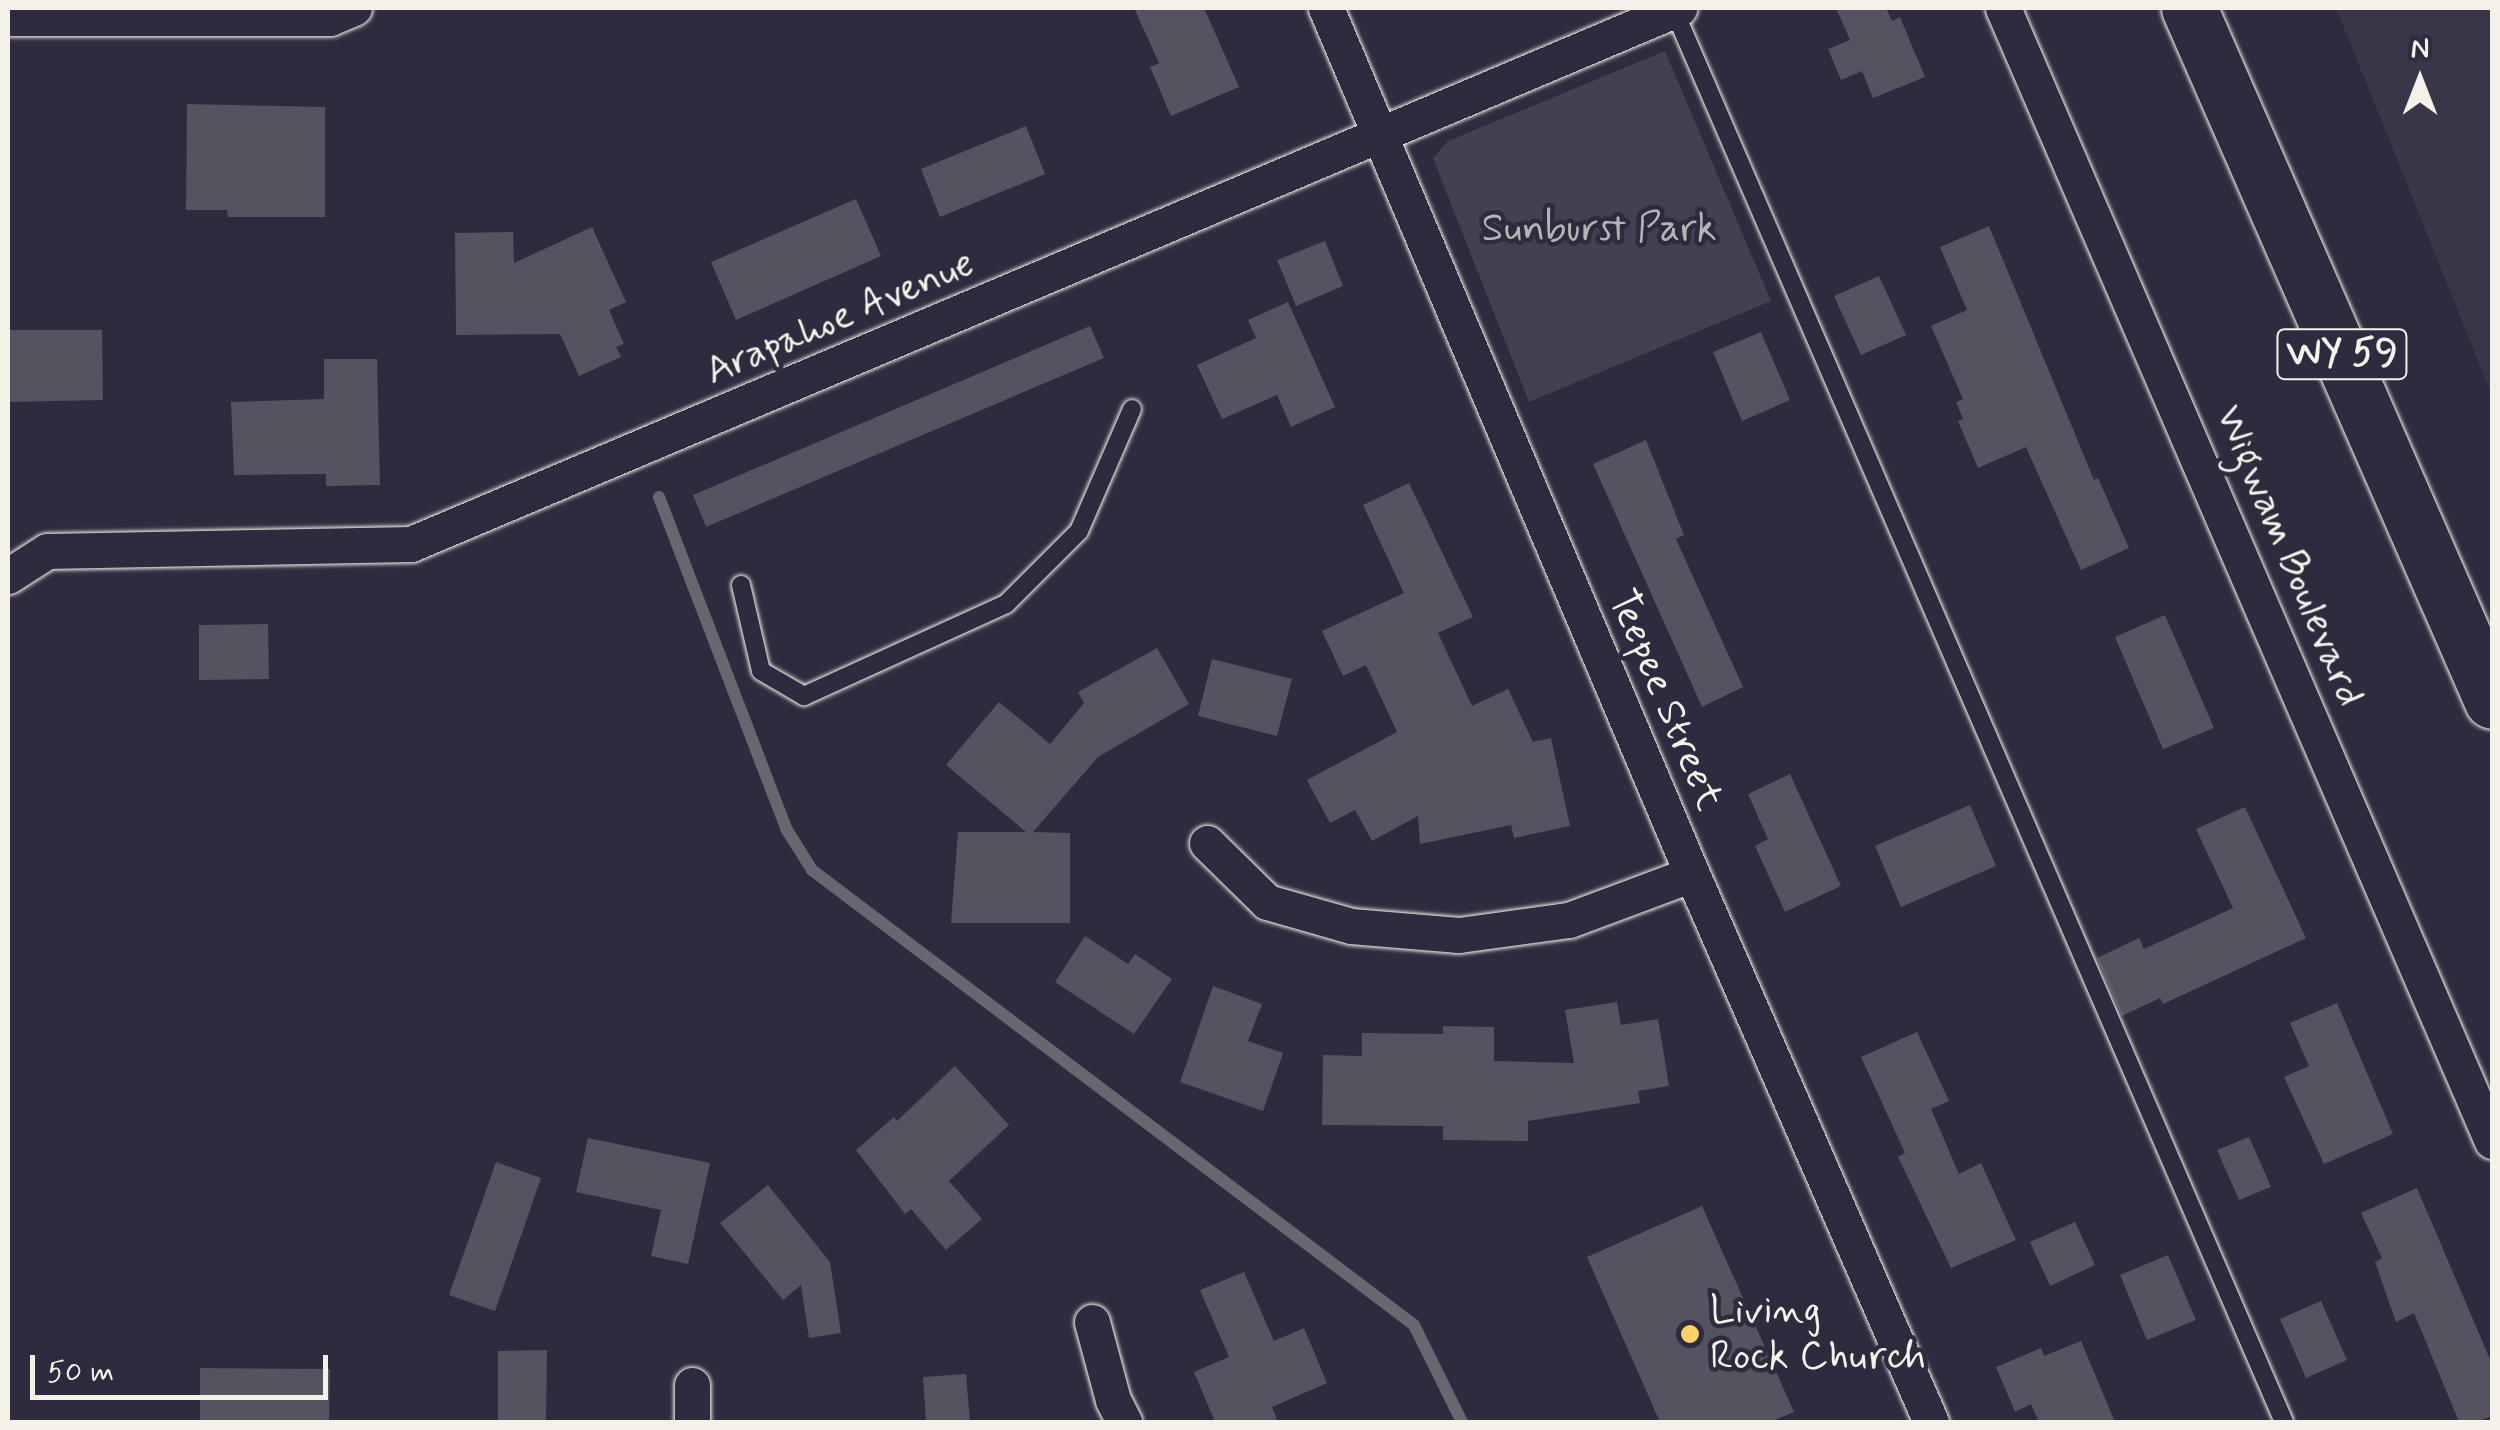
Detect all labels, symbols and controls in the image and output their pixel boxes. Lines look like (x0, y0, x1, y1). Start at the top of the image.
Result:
north arrow (2370, 30, 2470, 130)
text: N (2411, 31, 2429, 68)
park label: Sunburst Park (1481, 205, 1717, 253)
street label: Arapahoe Avenue (696, 239, 984, 397)
road number: WY 59 (2274, 321, 2410, 387)
street label: Wigwam Boulevard (2205, 401, 2373, 711)
street label: Teepee Street (1597, 583, 1733, 817)
place label: Living Rock Church (1710, 1287, 1926, 1381)
marker: Living Rock Church (1679, 1323, 1701, 1345)
scale bar (35, 1335, 332, 1397)
text: 50 m (47, 1353, 114, 1392)

